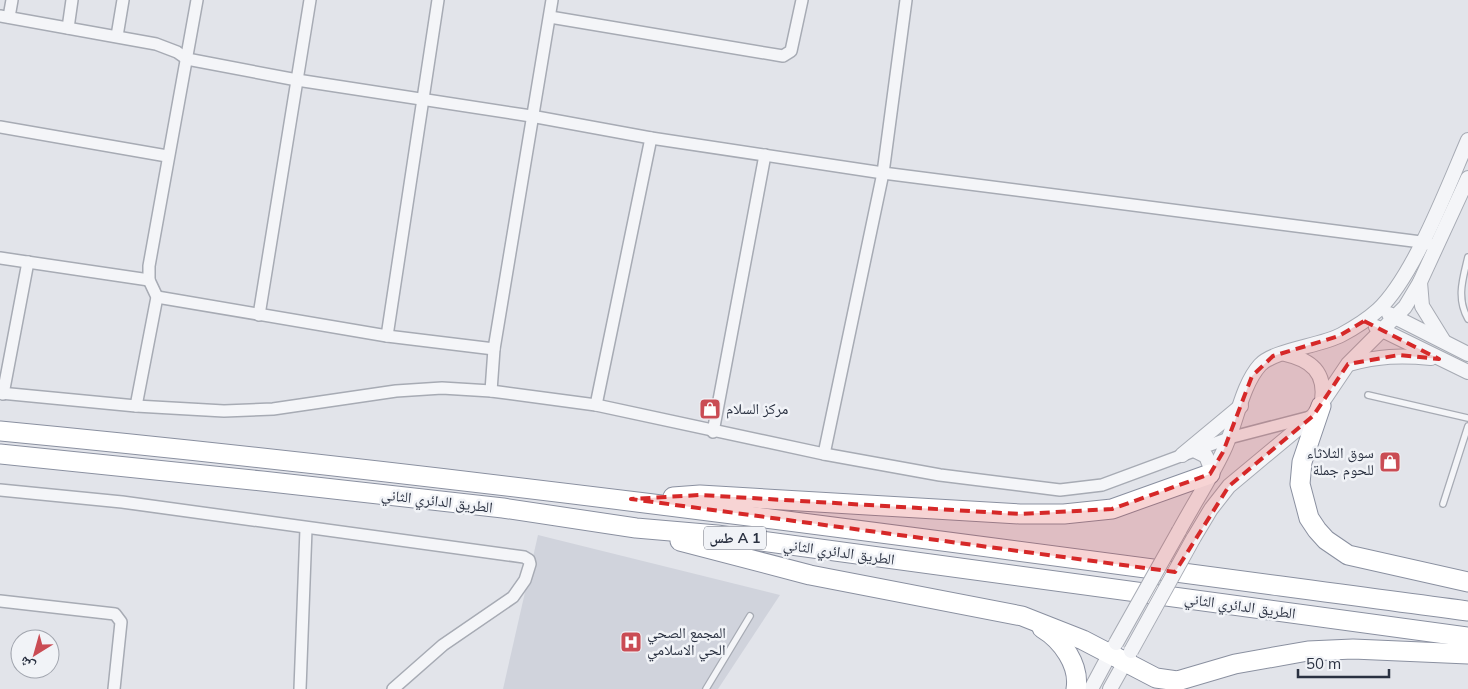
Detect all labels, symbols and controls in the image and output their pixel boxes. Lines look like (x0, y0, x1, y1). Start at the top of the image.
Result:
shop icon: مركز السلام (698, 397, 722, 421)
place label: مركز السلام (726, 399, 788, 419)
place label: سوق الثلاثاء للحوم جملة (1307, 443, 1374, 480)
shop icon: سوق الثلاثاء للحوم جملة (1378, 450, 1402, 474)
street label: الطريق الدائري الثاني (380, 484, 494, 520)
road number: طس A 1 (704, 526, 766, 550)
street label: الطريق الدائري الثاني (782, 534, 896, 571)
street label: الطريق الدائري الثاني (1183, 588, 1297, 625)
place label: المجمع الصحي الحي الاسلامي (647, 623, 726, 662)
north arrow (10, 629, 60, 679)
hospital icon: المجمع الصحي الحي الاسلامي (619, 630, 643, 654)
scale bar (1298, 646, 1389, 678)
text: ش (16, 653, 39, 676)
text: 50 m (1306, 654, 1341, 673)

